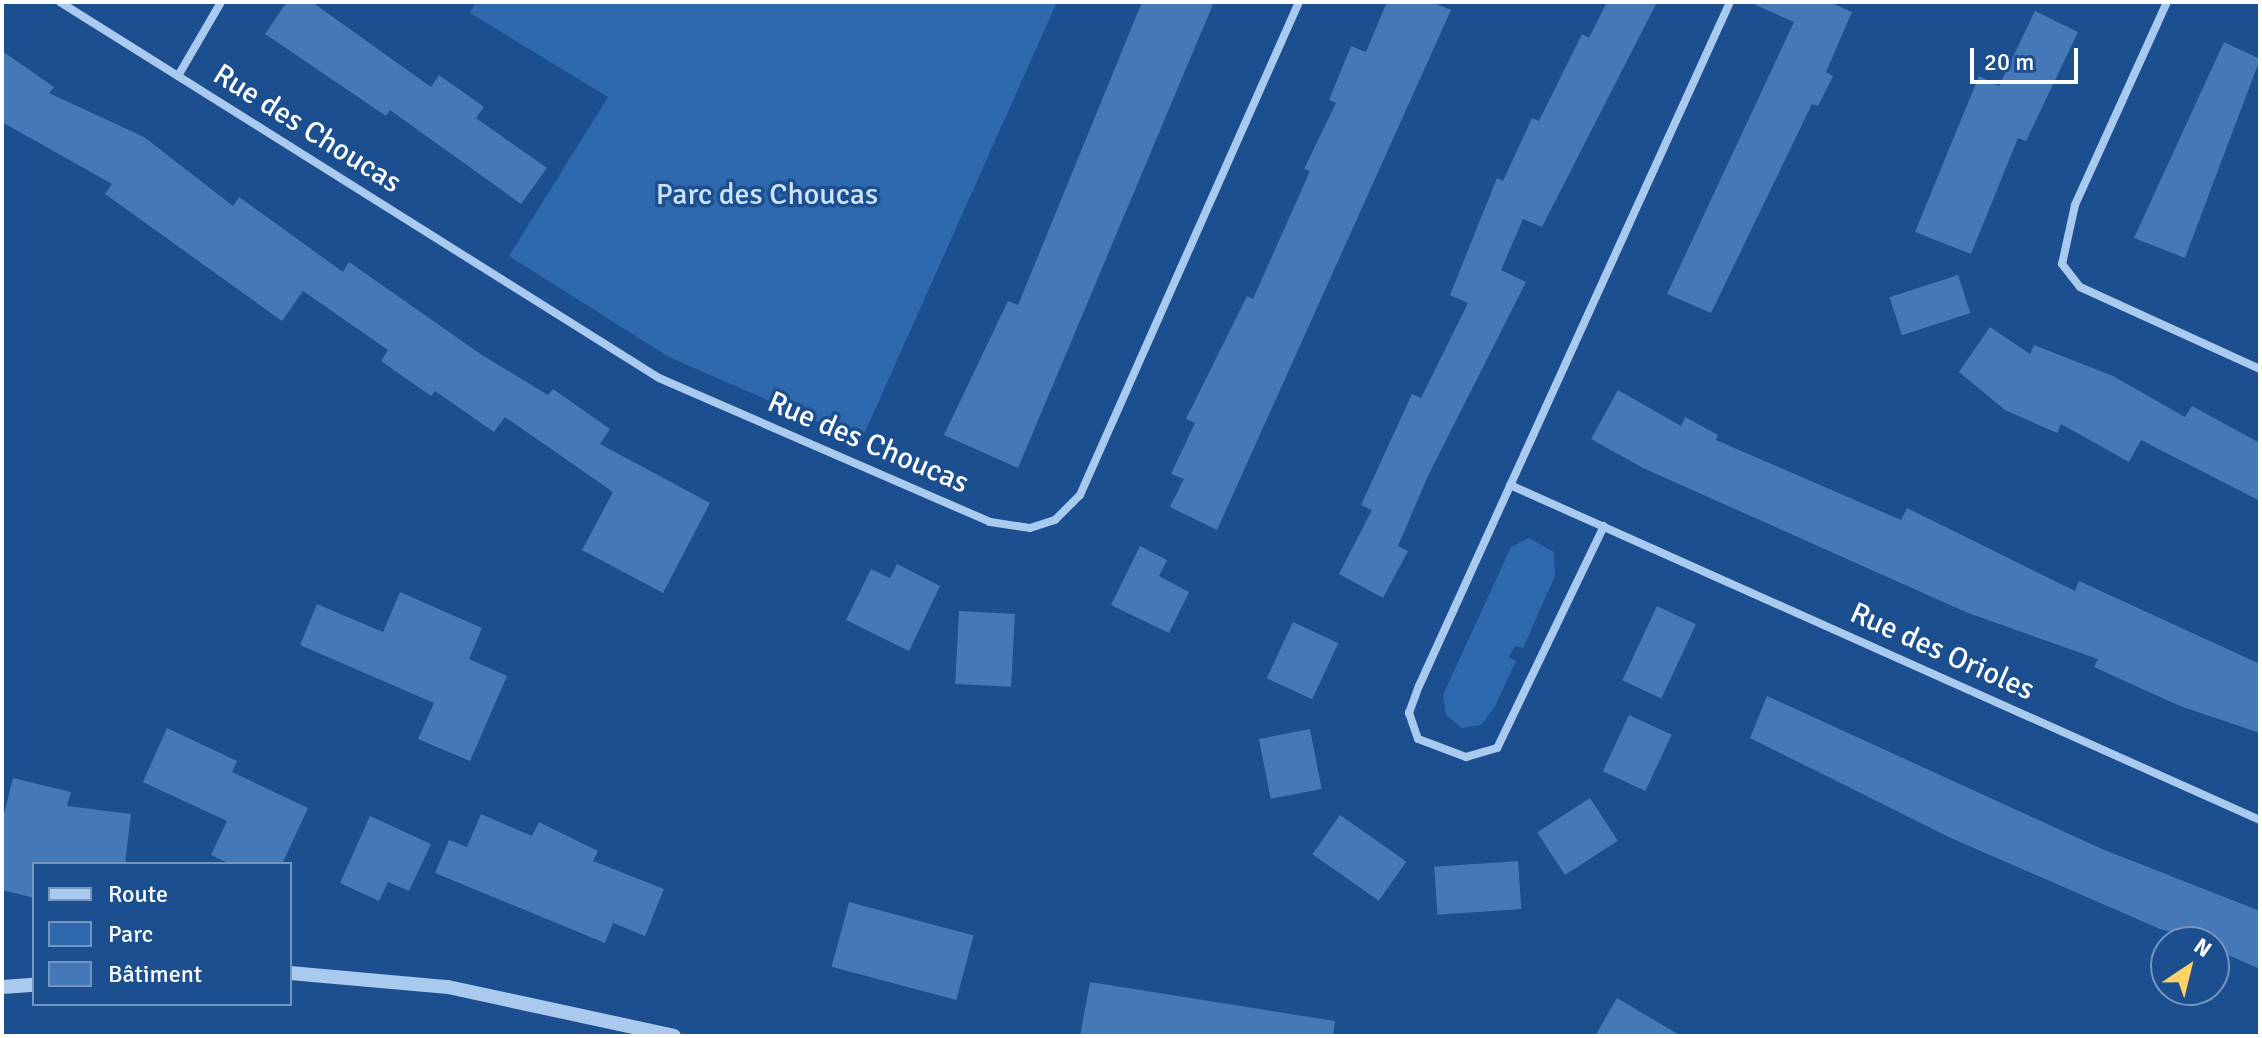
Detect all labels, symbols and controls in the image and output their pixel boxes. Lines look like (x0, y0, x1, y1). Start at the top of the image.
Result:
scale bar (1974, 32, 2082, 82)
text: 20 m (1984, 47, 2034, 77)
street label: Rue des Choucas (206, 57, 408, 201)
park label: Parc des Choucas (656, 177, 878, 213)
street label: Rue des Choucas (762, 384, 974, 502)
street label: Rue des Orioles (1844, 595, 2040, 709)
legend (32, 862, 292, 1006)
text: Route (108, 879, 168, 909)
text: Parc (108, 919, 153, 949)
north arrow (2150, 926, 2230, 1006)
text: N (2189, 932, 2217, 963)
text: Bâtiment (108, 959, 202, 989)

